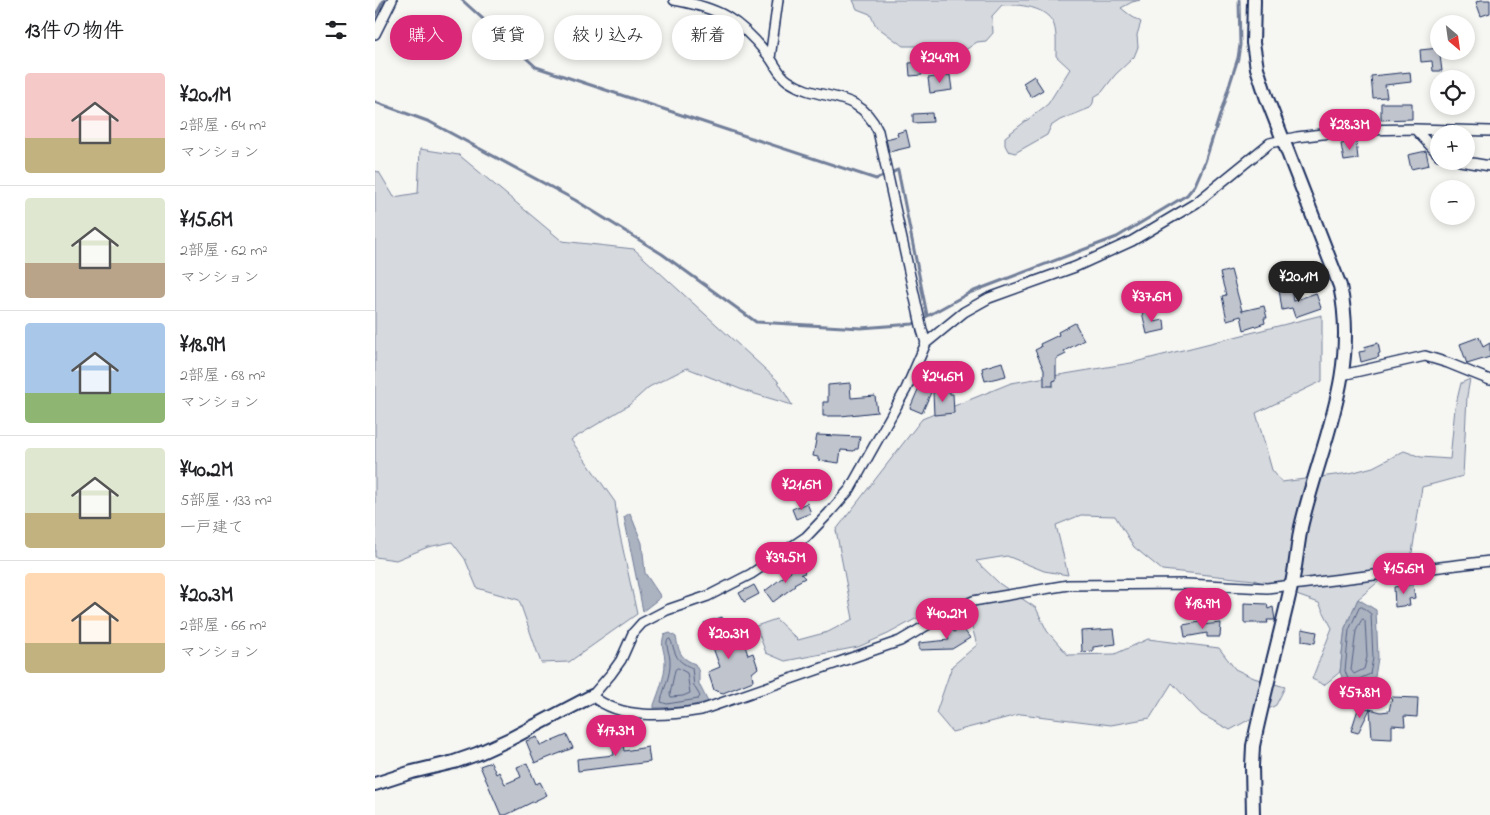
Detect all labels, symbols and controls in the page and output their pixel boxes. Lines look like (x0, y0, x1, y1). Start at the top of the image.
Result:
chip: 購入 (390, 15, 462, 60)
chip: 賃貸 (472, 15, 544, 60)
chip: 絞り込み (554, 15, 662, 60)
chip: 新着 (672, 15, 744, 60)
north arrow (1430, 15, 1475, 60)
map controls (1430, 15, 1475, 225)
icon: filters (322, 16, 350, 44)
text: 13件の物件 (25, 17, 124, 47)
pin: ¥24.9M (899, 42, 981, 84)
text: ¥24.9M (921, 46, 959, 70)
button: locate (1430, 70, 1475, 115)
text: ¥20.1M (180, 81, 231, 111)
icon: home (65, 93, 125, 153)
pin: ¥28.3M (1309, 108, 1391, 151)
text: ¥28.3M (1330, 113, 1370, 137)
text: 2部屋 · 64 m² (180, 114, 266, 138)
button: + (1430, 125, 1475, 170)
text: マンション (180, 141, 259, 165)
button: − (1430, 180, 1475, 225)
text: ¥15.6M (180, 206, 233, 236)
icon: home (65, 218, 125, 278)
text: 2部屋 · 62 m² (180, 239, 268, 263)
pin: ¥20.1M (1258, 260, 1340, 303)
text: ¥20.1M (1279, 265, 1319, 289)
text: マンション (180, 266, 259, 290)
pin: ¥37.6M (1111, 280, 1193, 323)
text: ¥37.6M (1132, 285, 1172, 309)
text: ¥18.9M (180, 331, 226, 361)
icon: home (65, 343, 125, 403)
pin: ¥24.6M (902, 360, 984, 403)
text: 2部屋 · 68 m² (180, 364, 266, 388)
text: ¥24.6M (923, 365, 963, 389)
text: マンション (180, 391, 259, 415)
text: ¥40.2M (180, 456, 233, 486)
icon: home (65, 468, 125, 528)
pin: ¥21.6M (761, 468, 843, 511)
text: ¥21.6M (782, 473, 822, 497)
text: 5部屋 · 133 m² (180, 489, 272, 513)
text: 一戸建て (180, 516, 244, 540)
pin: ¥39.5M (745, 542, 827, 584)
text: ¥39.5M (766, 546, 806, 570)
pin: ¥15.6M (1363, 552, 1445, 595)
text: ¥15.6M (1384, 557, 1424, 581)
text: ¥20.3M (180, 581, 233, 611)
pin: ¥18.9M (1162, 588, 1244, 630)
text: ¥18.9M (1185, 592, 1221, 616)
icon: home (65, 593, 125, 653)
pin: ¥40.2M (906, 598, 988, 640)
text: ¥40.2M (927, 602, 967, 626)
text: 2部屋 · 66 m² (180, 614, 267, 638)
pin: ¥20.3M (688, 618, 770, 660)
text: ¥20.3M (709, 622, 749, 646)
text: マンション (180, 641, 259, 665)
pin: ¥57.8M (1319, 676, 1401, 719)
text: ¥57.8M (1340, 681, 1380, 705)
pin: ¥17.3M (575, 714, 657, 757)
text: ¥17.3M (597, 719, 635, 743)

